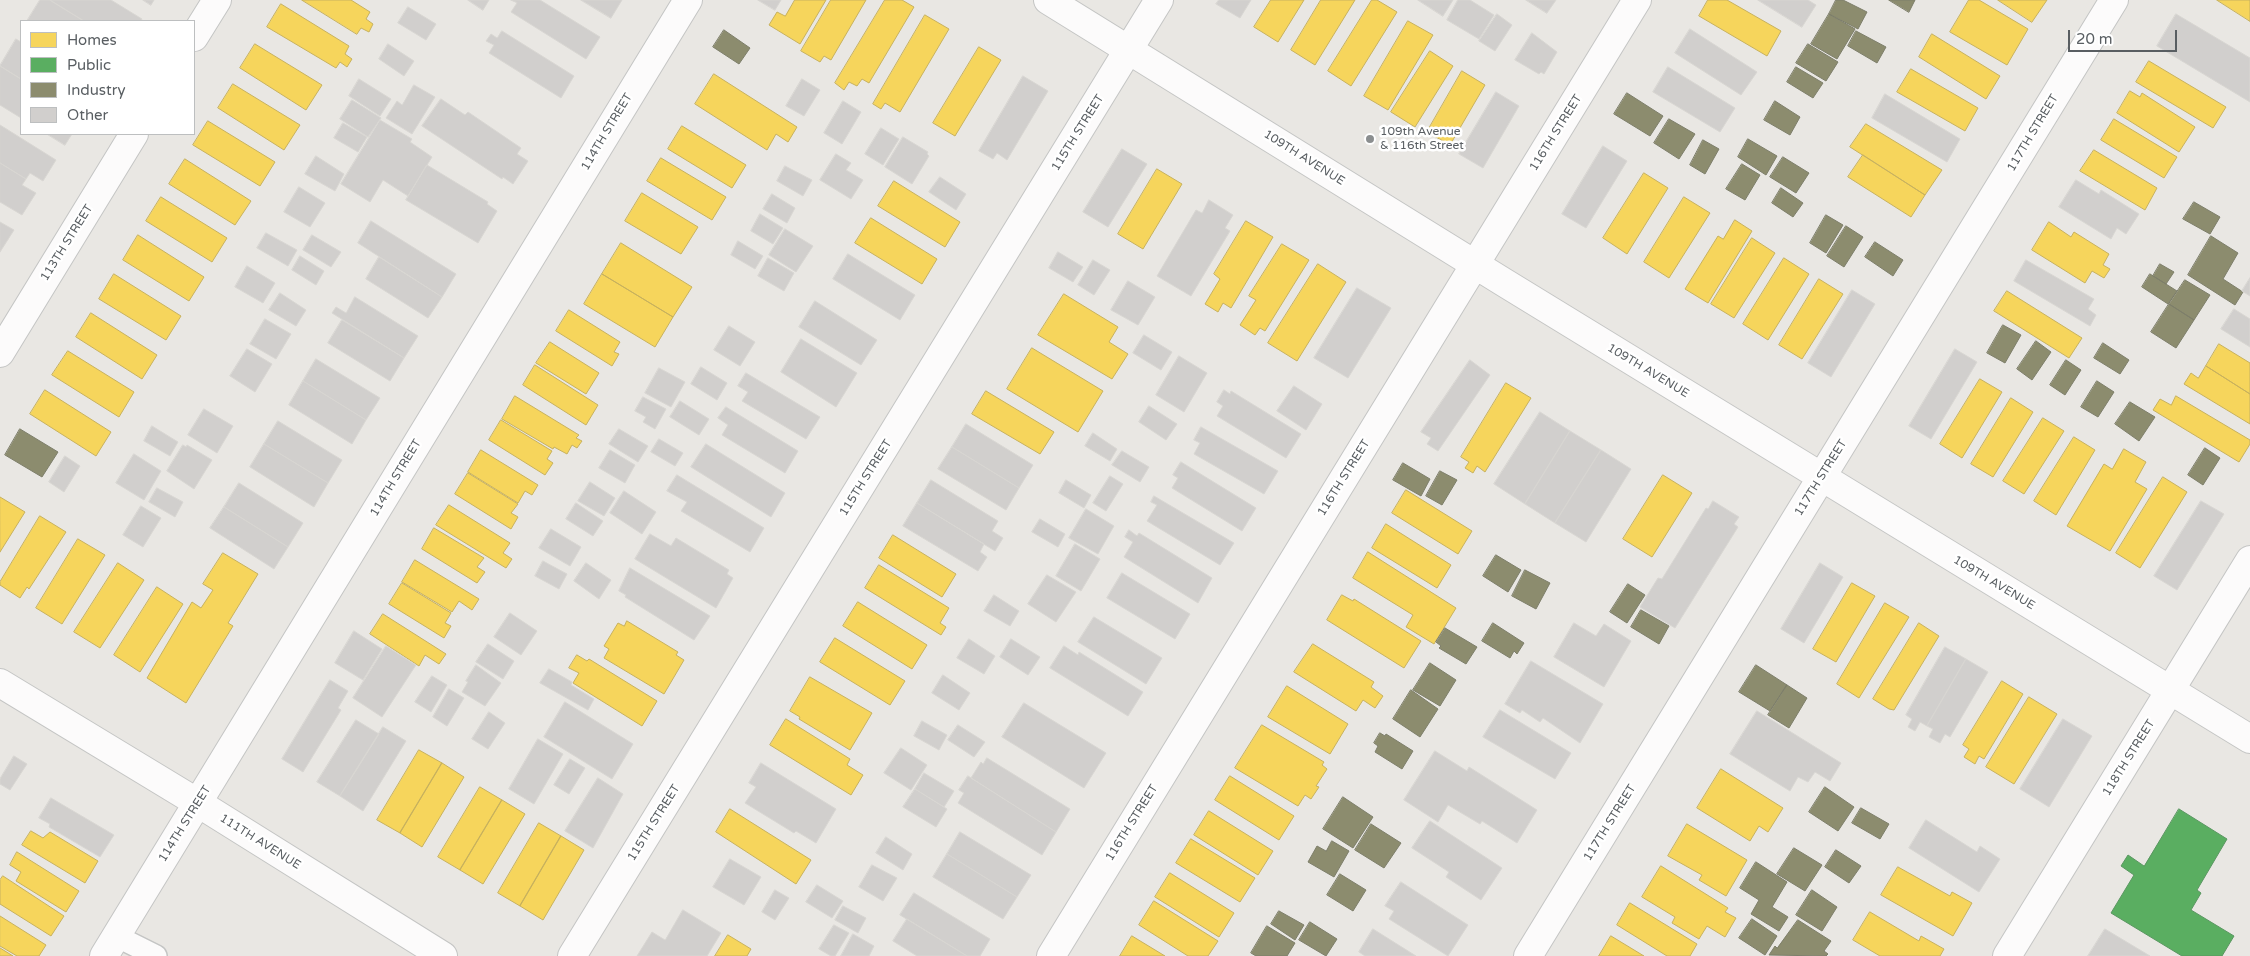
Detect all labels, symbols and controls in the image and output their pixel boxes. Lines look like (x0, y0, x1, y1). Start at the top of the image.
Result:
legend (20, 20, 195, 135)
scale bar (2070, 20, 2179, 52)
text: 20 m (2076, 30, 2113, 48)
text: Homes (67, 31, 117, 49)
text: Public (67, 56, 111, 74)
text: Industry (67, 81, 126, 99)
street label: 114TH STREET (578, 91, 636, 173)
street label: 115TH STREET (1049, 92, 1107, 174)
street label: 116TH STREET (1527, 92, 1585, 174)
street label: 117TH STREET (2004, 92, 2062, 174)
text: Other (67, 106, 108, 124)
place label: 109th Avenue & 116th Street (1380, 125, 1464, 153)
street label: 109TH AVENUE (1261, 127, 1347, 189)
marker: 109th Avenue & 116th Street (1364, 133, 1376, 145)
street label: 113TH STREET (38, 202, 96, 284)
street label: 109TH AVENUE (1604, 341, 1692, 401)
street label: 114TH STREET (367, 437, 425, 519)
street label: 115TH STREET (837, 437, 895, 519)
street label: 116TH STREET (1315, 437, 1373, 519)
street label: 117TH STREET (1792, 437, 1850, 519)
street label: 109TH AVENUE (1950, 553, 2038, 613)
street label: 118TH STREET (2100, 717, 2158, 799)
street label: 115TH STREET (625, 782, 683, 864)
street label: 116TH STREET (1103, 782, 1161, 864)
street label: 117TH STREET (1581, 782, 1639, 864)
street label: 114TH STREET (156, 783, 214, 865)
street label: 111TH AVENUE (217, 811, 303, 873)

